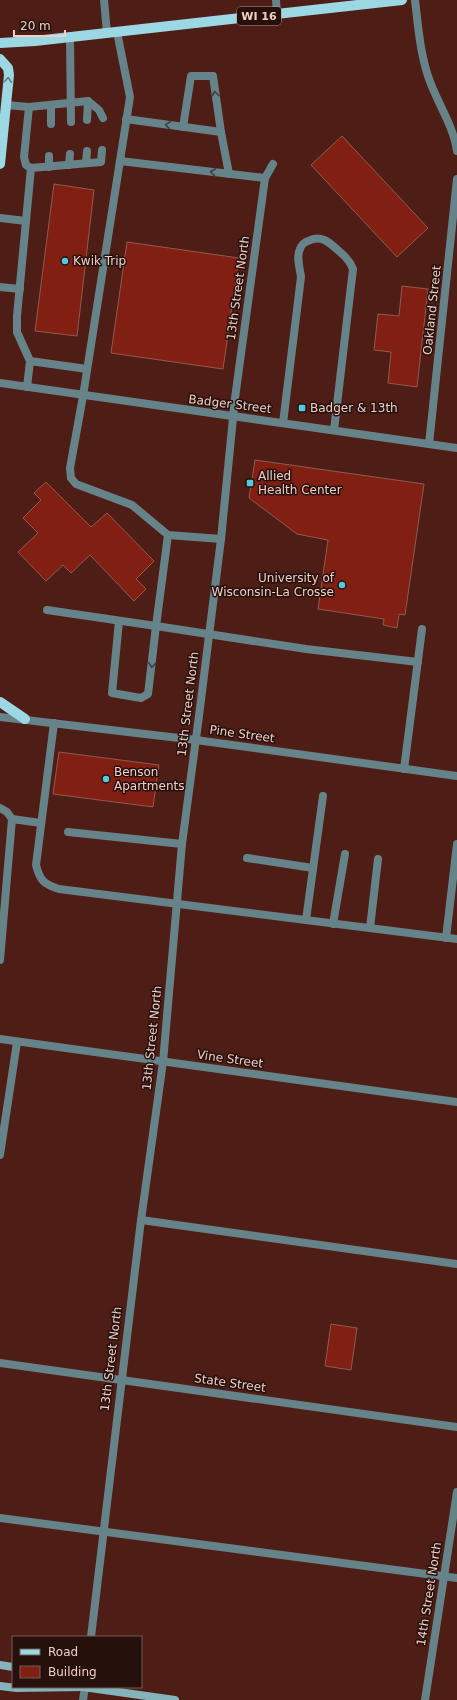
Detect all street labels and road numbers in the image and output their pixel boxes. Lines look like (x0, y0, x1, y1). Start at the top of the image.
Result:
road number: WI 16 (237, 7, 281, 25)
street label: 13th Street North (224, 235, 252, 341)
street label: Oakland Street (420, 264, 444, 355)
street label: Badger Street (188, 392, 273, 416)
street label: 13th Street North (175, 651, 201, 757)
street label: Pine Street (209, 723, 276, 746)
street label: 13th Street North (140, 985, 164, 1091)
street label: Vine Street (196, 1047, 264, 1071)
street label: 13th Street North (98, 1306, 124, 1412)
street label: State Street (193, 1371, 267, 1395)
street label: 14th Street North (414, 1541, 444, 1647)

